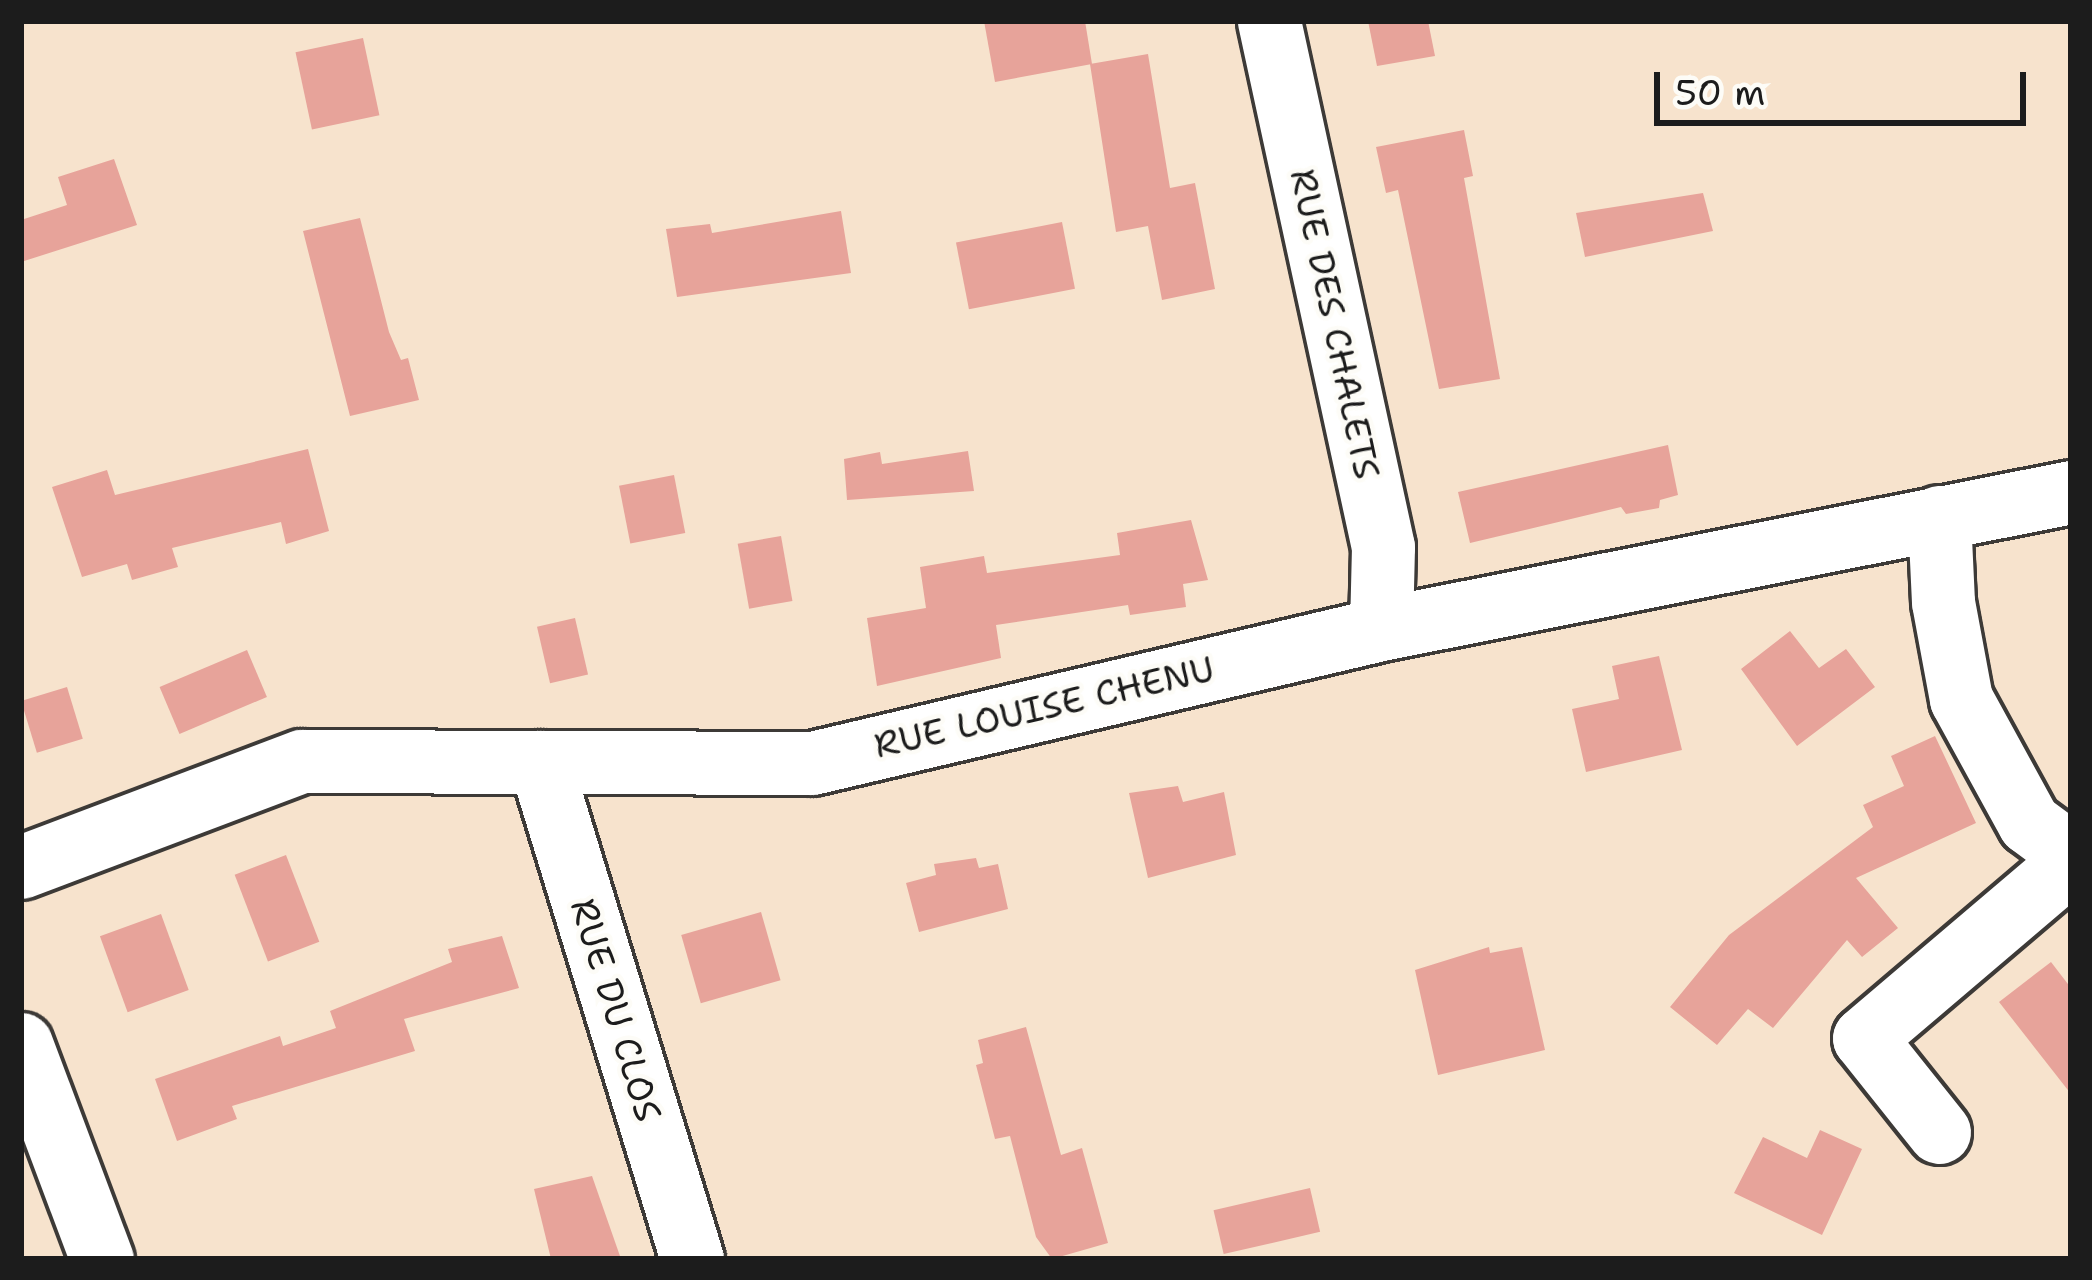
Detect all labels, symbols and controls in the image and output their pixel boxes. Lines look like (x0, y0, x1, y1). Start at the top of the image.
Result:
scale bar (1660, 48, 2032, 122)
text: 50 m (1675, 68, 1765, 117)
street label: RUE DES CHALETS (1281, 165, 1389, 483)
street label: RUE LOUISE CHENU (870, 647, 1218, 767)
street label: RUE DU CLOS (562, 893, 670, 1127)

